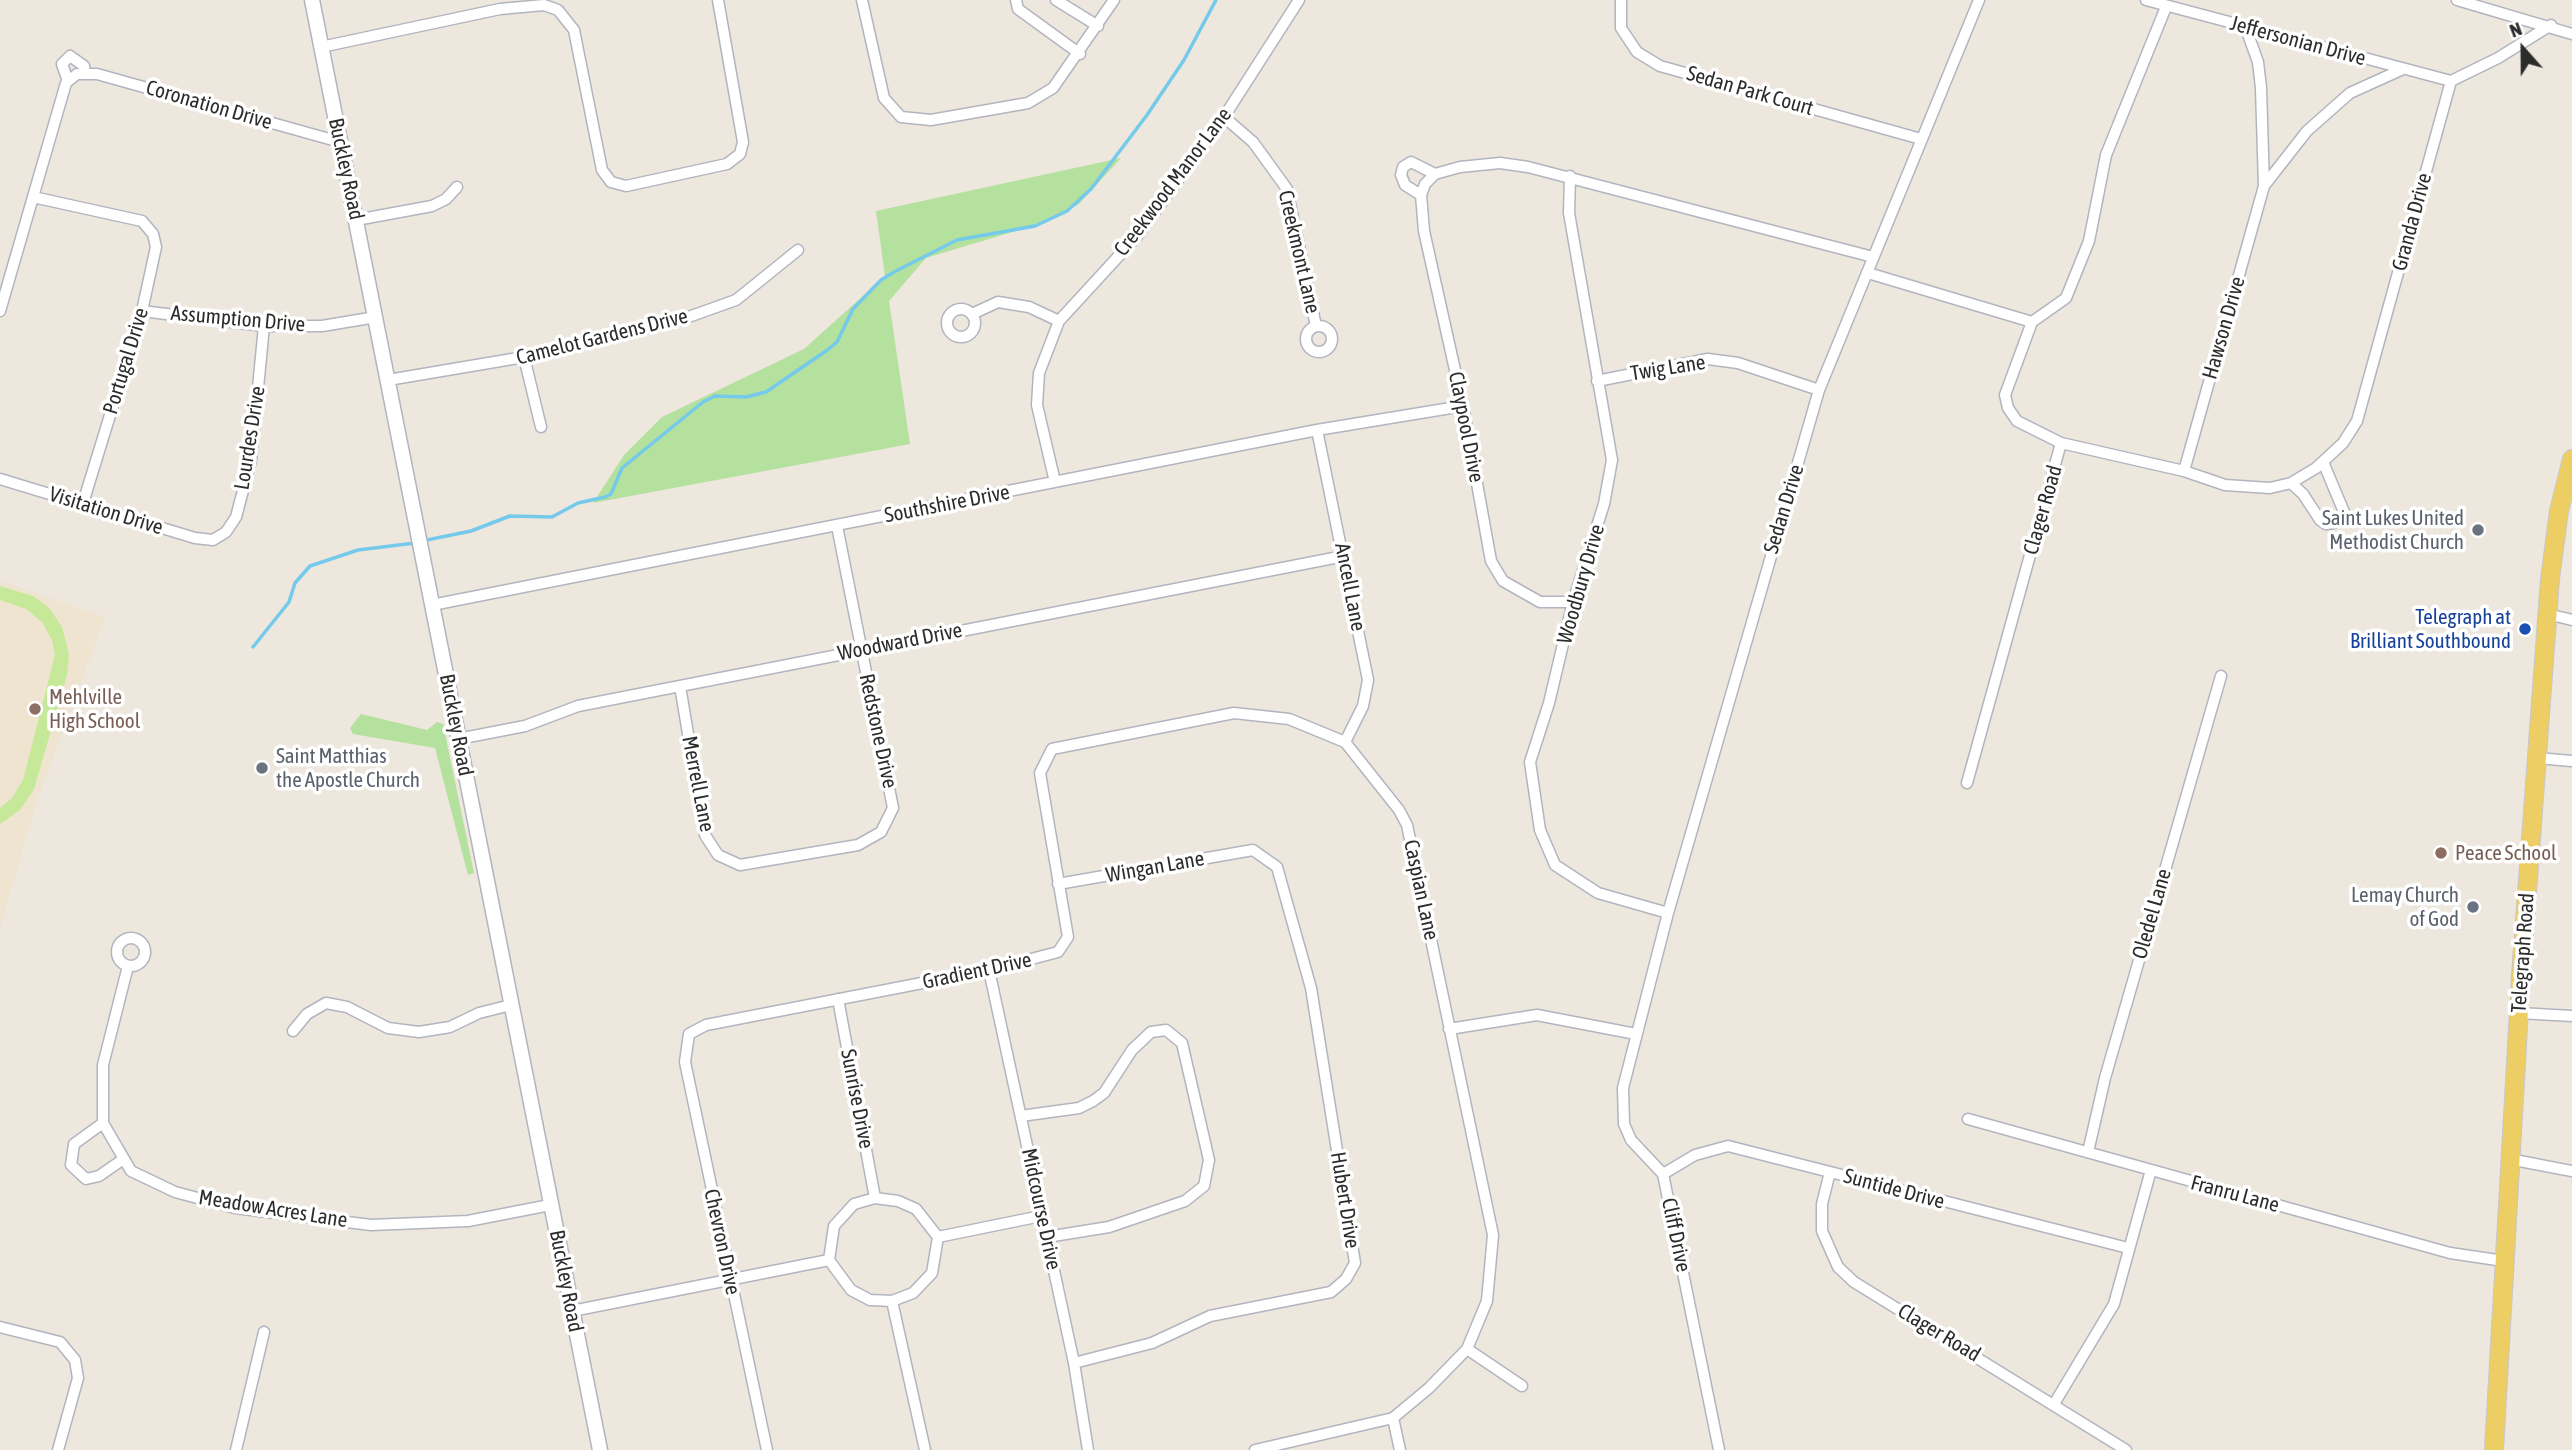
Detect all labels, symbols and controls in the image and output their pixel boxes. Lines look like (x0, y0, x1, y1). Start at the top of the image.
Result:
street label: Jeffersonian Drive (2227, 11, 2369, 71)
north arrow (2488, 14, 2558, 84)
text: N (2506, 17, 2525, 42)
street label: Sedan Park Court (1684, 61, 1816, 121)
street label: Coronation Drive (143, 75, 275, 135)
street label: Creekwood Manor Lane (1109, 103, 1237, 261)
street label: Buckley Road (323, 116, 369, 222)
street label: Granda Drive (2387, 170, 2437, 274)
street label: Creekmont Lane (1273, 188, 1325, 316)
street label: Hawson Drive (2197, 274, 2251, 382)
street label: Assumption Drive (170, 301, 306, 337)
street label: Camelot Gardens Drive (514, 304, 690, 370)
street label: Portugal Drive (98, 305, 154, 417)
street label: Twig Lane (1629, 350, 1707, 386)
street label: Claypool Drive (1443, 369, 1489, 485)
street label: Lourdes Drive (229, 384, 271, 492)
street label: Sedan Drive (1759, 461, 1809, 557)
street label: Clager Road (2018, 462, 2068, 558)
street label: Southshire Drive (882, 480, 1012, 528)
street label: Visitation Drive (46, 482, 166, 540)
place label: Saint Lukes United Methodist Church (2322, 505, 2464, 555)
street label: Woodbury Drive (1552, 521, 1610, 647)
marker: Saint Lukes United Methodist Church (2470, 522, 2486, 538)
street label: Ancell Lane (1329, 541, 1371, 633)
place label: Telegraph at Brilliant Southbound (2350, 604, 2511, 654)
street label: Woodward Drive (836, 618, 964, 666)
marker: Telegraph at Brilliant Southbound (2517, 621, 2533, 637)
street label: Redstone Drive (854, 671, 902, 791)
street label: Buckley Road (434, 672, 478, 778)
place label: Mehlville High School (49, 684, 140, 734)
marker: Mehlville High School (27, 701, 43, 717)
street label: Merrell Lane (676, 734, 720, 834)
place label: Saint Matthias the Apostle Church (276, 743, 420, 793)
marker: Saint Matthias the Apostle Church (254, 760, 270, 776)
street label: Caspian Lane (1398, 838, 1444, 942)
place label: Peace School (2455, 840, 2557, 866)
marker: Peace School (2433, 845, 2449, 861)
street label: Wingan Lane (1104, 846, 1206, 888)
street label: Oledel Lane (2127, 866, 2177, 962)
place label: Lemay Church of God (2351, 882, 2459, 932)
street label: Telegraph Road (2506, 892, 2540, 1014)
marker: Lemay Church of God (2465, 899, 2481, 915)
street label: Gradient Drive (920, 947, 1034, 995)
street label: Sunrise Drive (835, 1047, 879, 1151)
street label: Midcourse Drive (1016, 1146, 1066, 1272)
street label: Hubert Drive (1325, 1150, 1365, 1250)
street label: Suntide Drive (1841, 1163, 1947, 1215)
street label: Franru Lane (2188, 1170, 2282, 1218)
street label: Meadow Acres Lane (197, 1185, 349, 1233)
street label: Chevron Drive (699, 1187, 745, 1297)
street label: Cliff Drive (1656, 1196, 1696, 1274)
street label: Buckley Road (544, 1228, 588, 1334)
street label: Clager Road (1893, 1298, 1985, 1368)

